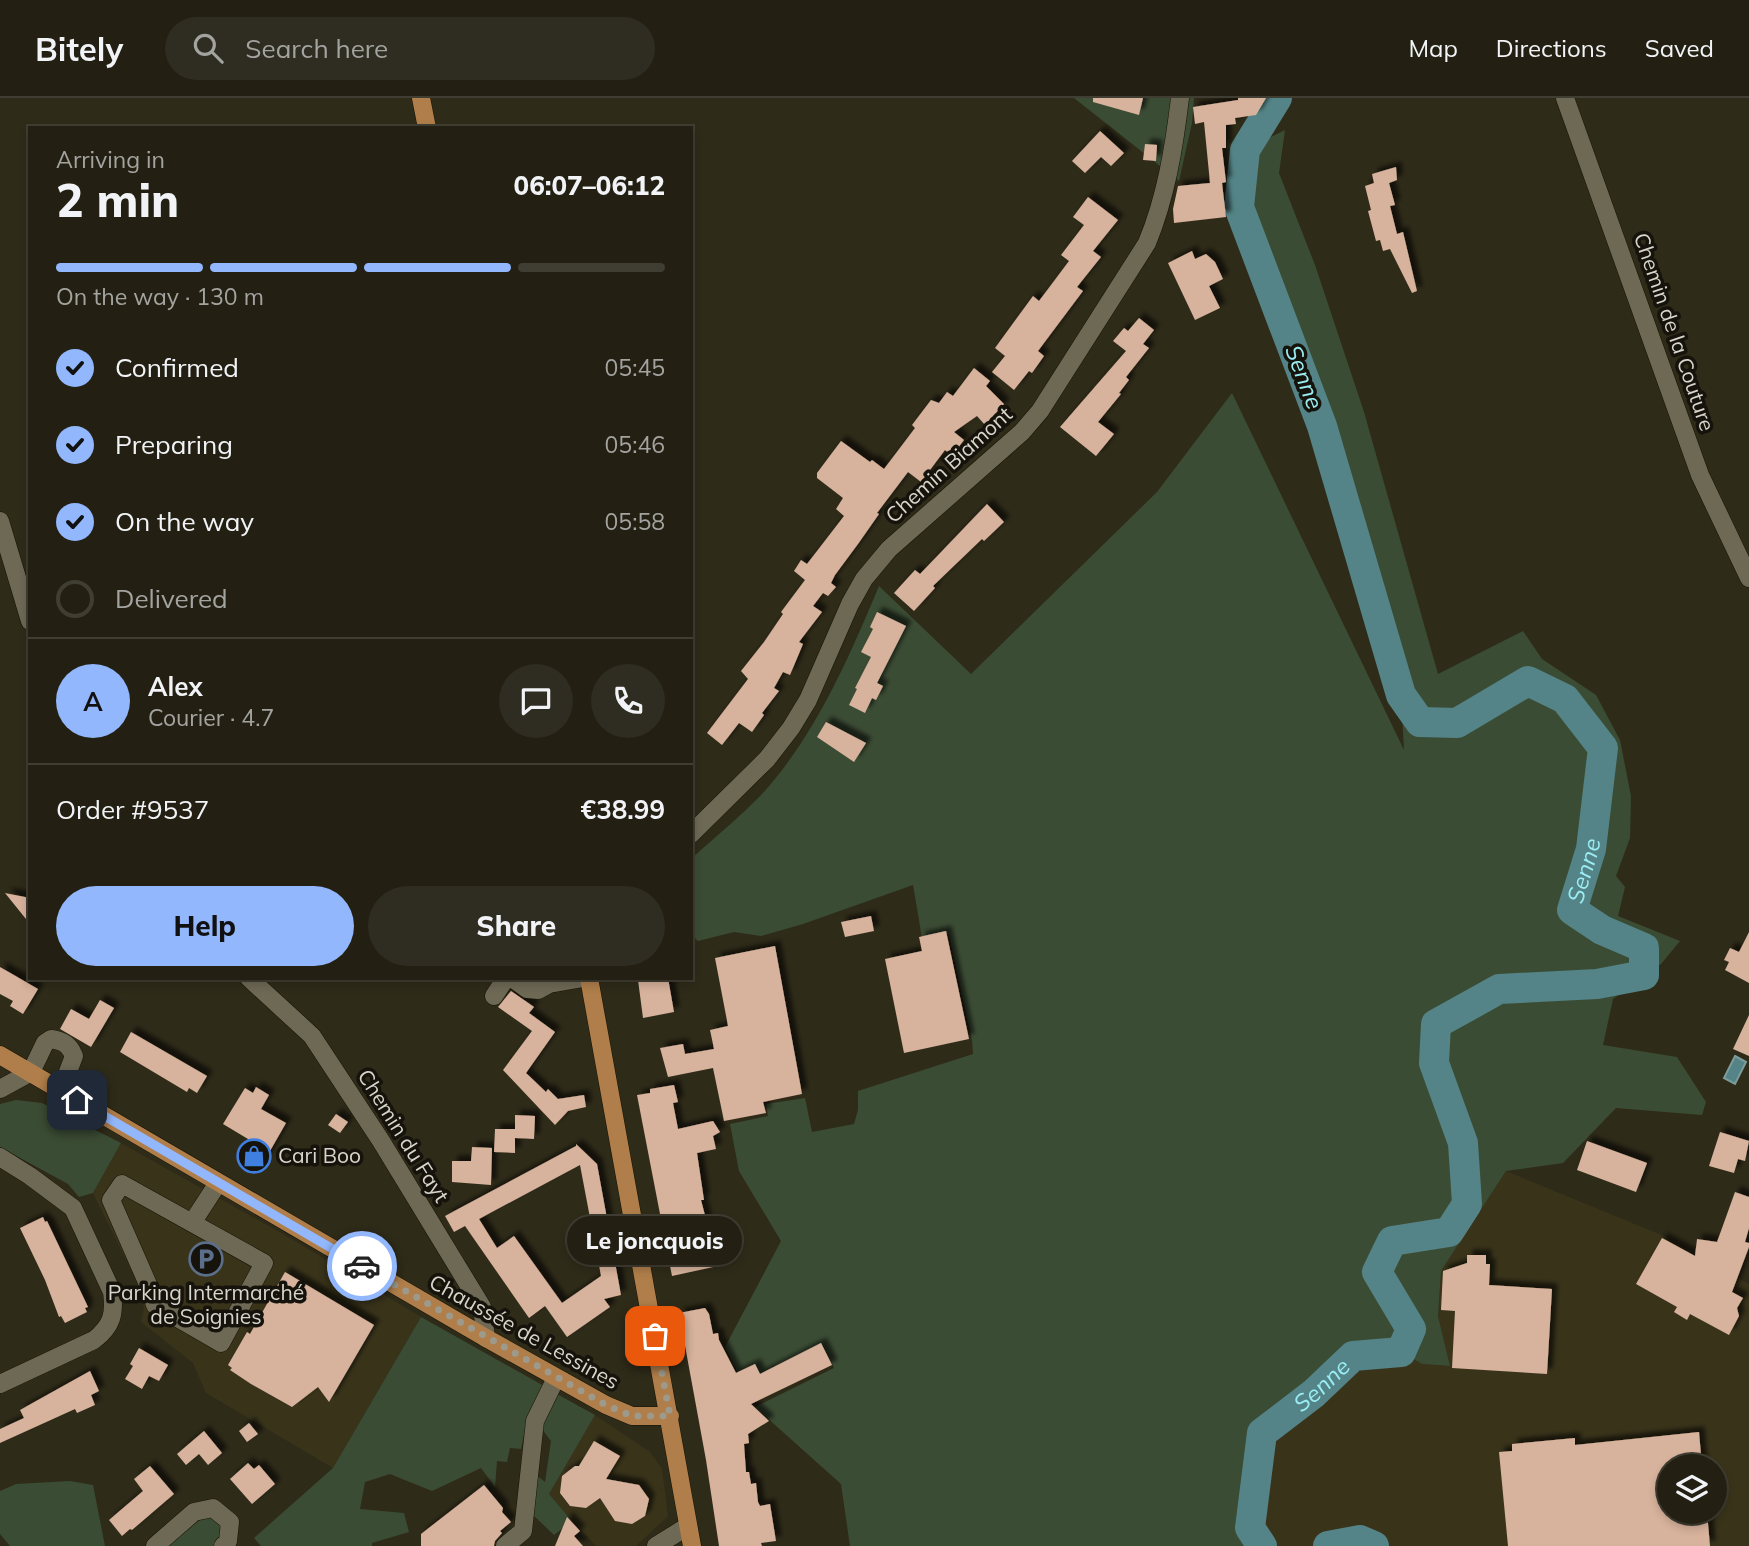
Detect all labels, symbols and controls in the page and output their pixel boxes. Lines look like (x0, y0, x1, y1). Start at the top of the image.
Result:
search box (165, 17, 655, 80)
text: Bitely (35, 28, 123, 69)
icon: search (189, 29, 227, 67)
text: Search here (245, 32, 388, 65)
text: Map (1408, 33, 1458, 63)
text: Directions (1496, 33, 1607, 63)
text: Saved (1645, 33, 1714, 63)
text: Arriving in (56, 145, 165, 174)
text: 06:07–06:12 (514, 169, 665, 202)
text: 2 min (56, 171, 179, 229)
street label: Chemin de la Couture (1629, 229, 1721, 434)
text: On the way · 130 m (56, 282, 264, 311)
water label: Senne (1279, 341, 1330, 413)
icon: check (56, 349, 94, 387)
text: Confirmed (115, 351, 239, 384)
text: 05:45 (605, 353, 665, 382)
street label: Chemin Biamont (880, 401, 1017, 528)
icon: check (56, 426, 94, 464)
text: Preparing (115, 428, 233, 461)
text: 05:46 (605, 430, 665, 459)
icon: check (56, 503, 94, 541)
text: On the way (115, 505, 254, 538)
text: 05:58 (605, 507, 665, 536)
text: Delivered (115, 582, 228, 615)
button: chat (499, 664, 573, 738)
button: phone (591, 664, 665, 738)
text: Alex (148, 670, 203, 703)
text: A (83, 685, 103, 718)
text: Courier · 4.7 (148, 703, 274, 732)
text: Order #9537 (56, 793, 209, 826)
text: €38.99 (581, 793, 665, 826)
water label: Senne (1560, 837, 1606, 907)
button: Help (56, 886, 354, 966)
button: Share (368, 886, 665, 966)
street label: Chemin du Fayt (353, 1064, 455, 1207)
pin (47, 1070, 107, 1130)
icon: home (58, 1081, 96, 1119)
shop icon: Cari Boo (235, 1137, 273, 1175)
place label: Cari Boo (278, 1142, 361, 1168)
callout: Le joncquois (568, 1217, 742, 1266)
text: Le joncquois (585, 1226, 724, 1255)
courier (327, 1231, 397, 1301)
parking icon: Parking Intermarché de Soignies (187, 1240, 225, 1278)
icon: car (343, 1247, 381, 1285)
street label: Chaussée de Lessines (425, 1268, 624, 1394)
place label: Parking Intermarché de Soignies (108, 1279, 304, 1329)
pin (625, 1306, 685, 1366)
icon: bag (636, 1317, 674, 1355)
water label: Senne (1287, 1352, 1356, 1418)
map controls (1657, 1454, 1727, 1524)
button: layers (1657, 1454, 1727, 1524)

